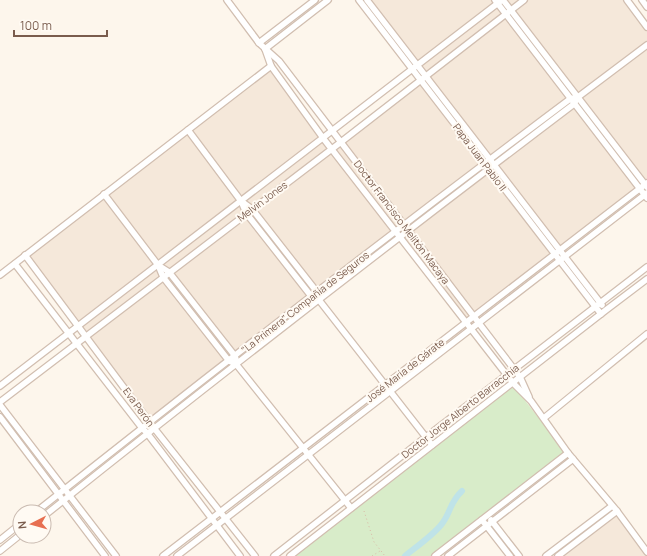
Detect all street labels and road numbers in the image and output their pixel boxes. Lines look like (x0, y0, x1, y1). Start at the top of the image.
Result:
street label: Papa Juan Pablo II (450, 120, 510, 194)
street label: Doctor Francisco Melitón Macaya (351, 157, 453, 287)
street label: Melvin Jones (234, 178, 290, 224)
street label: "La Primera" Compañía de Seguros (238, 248, 372, 356)
street label: José María de Gárate (363, 335, 447, 405)
street label: Doctor Jorge Alberto Barracchia (398, 361, 522, 461)
street label: Eva Perón (120, 385, 158, 429)

